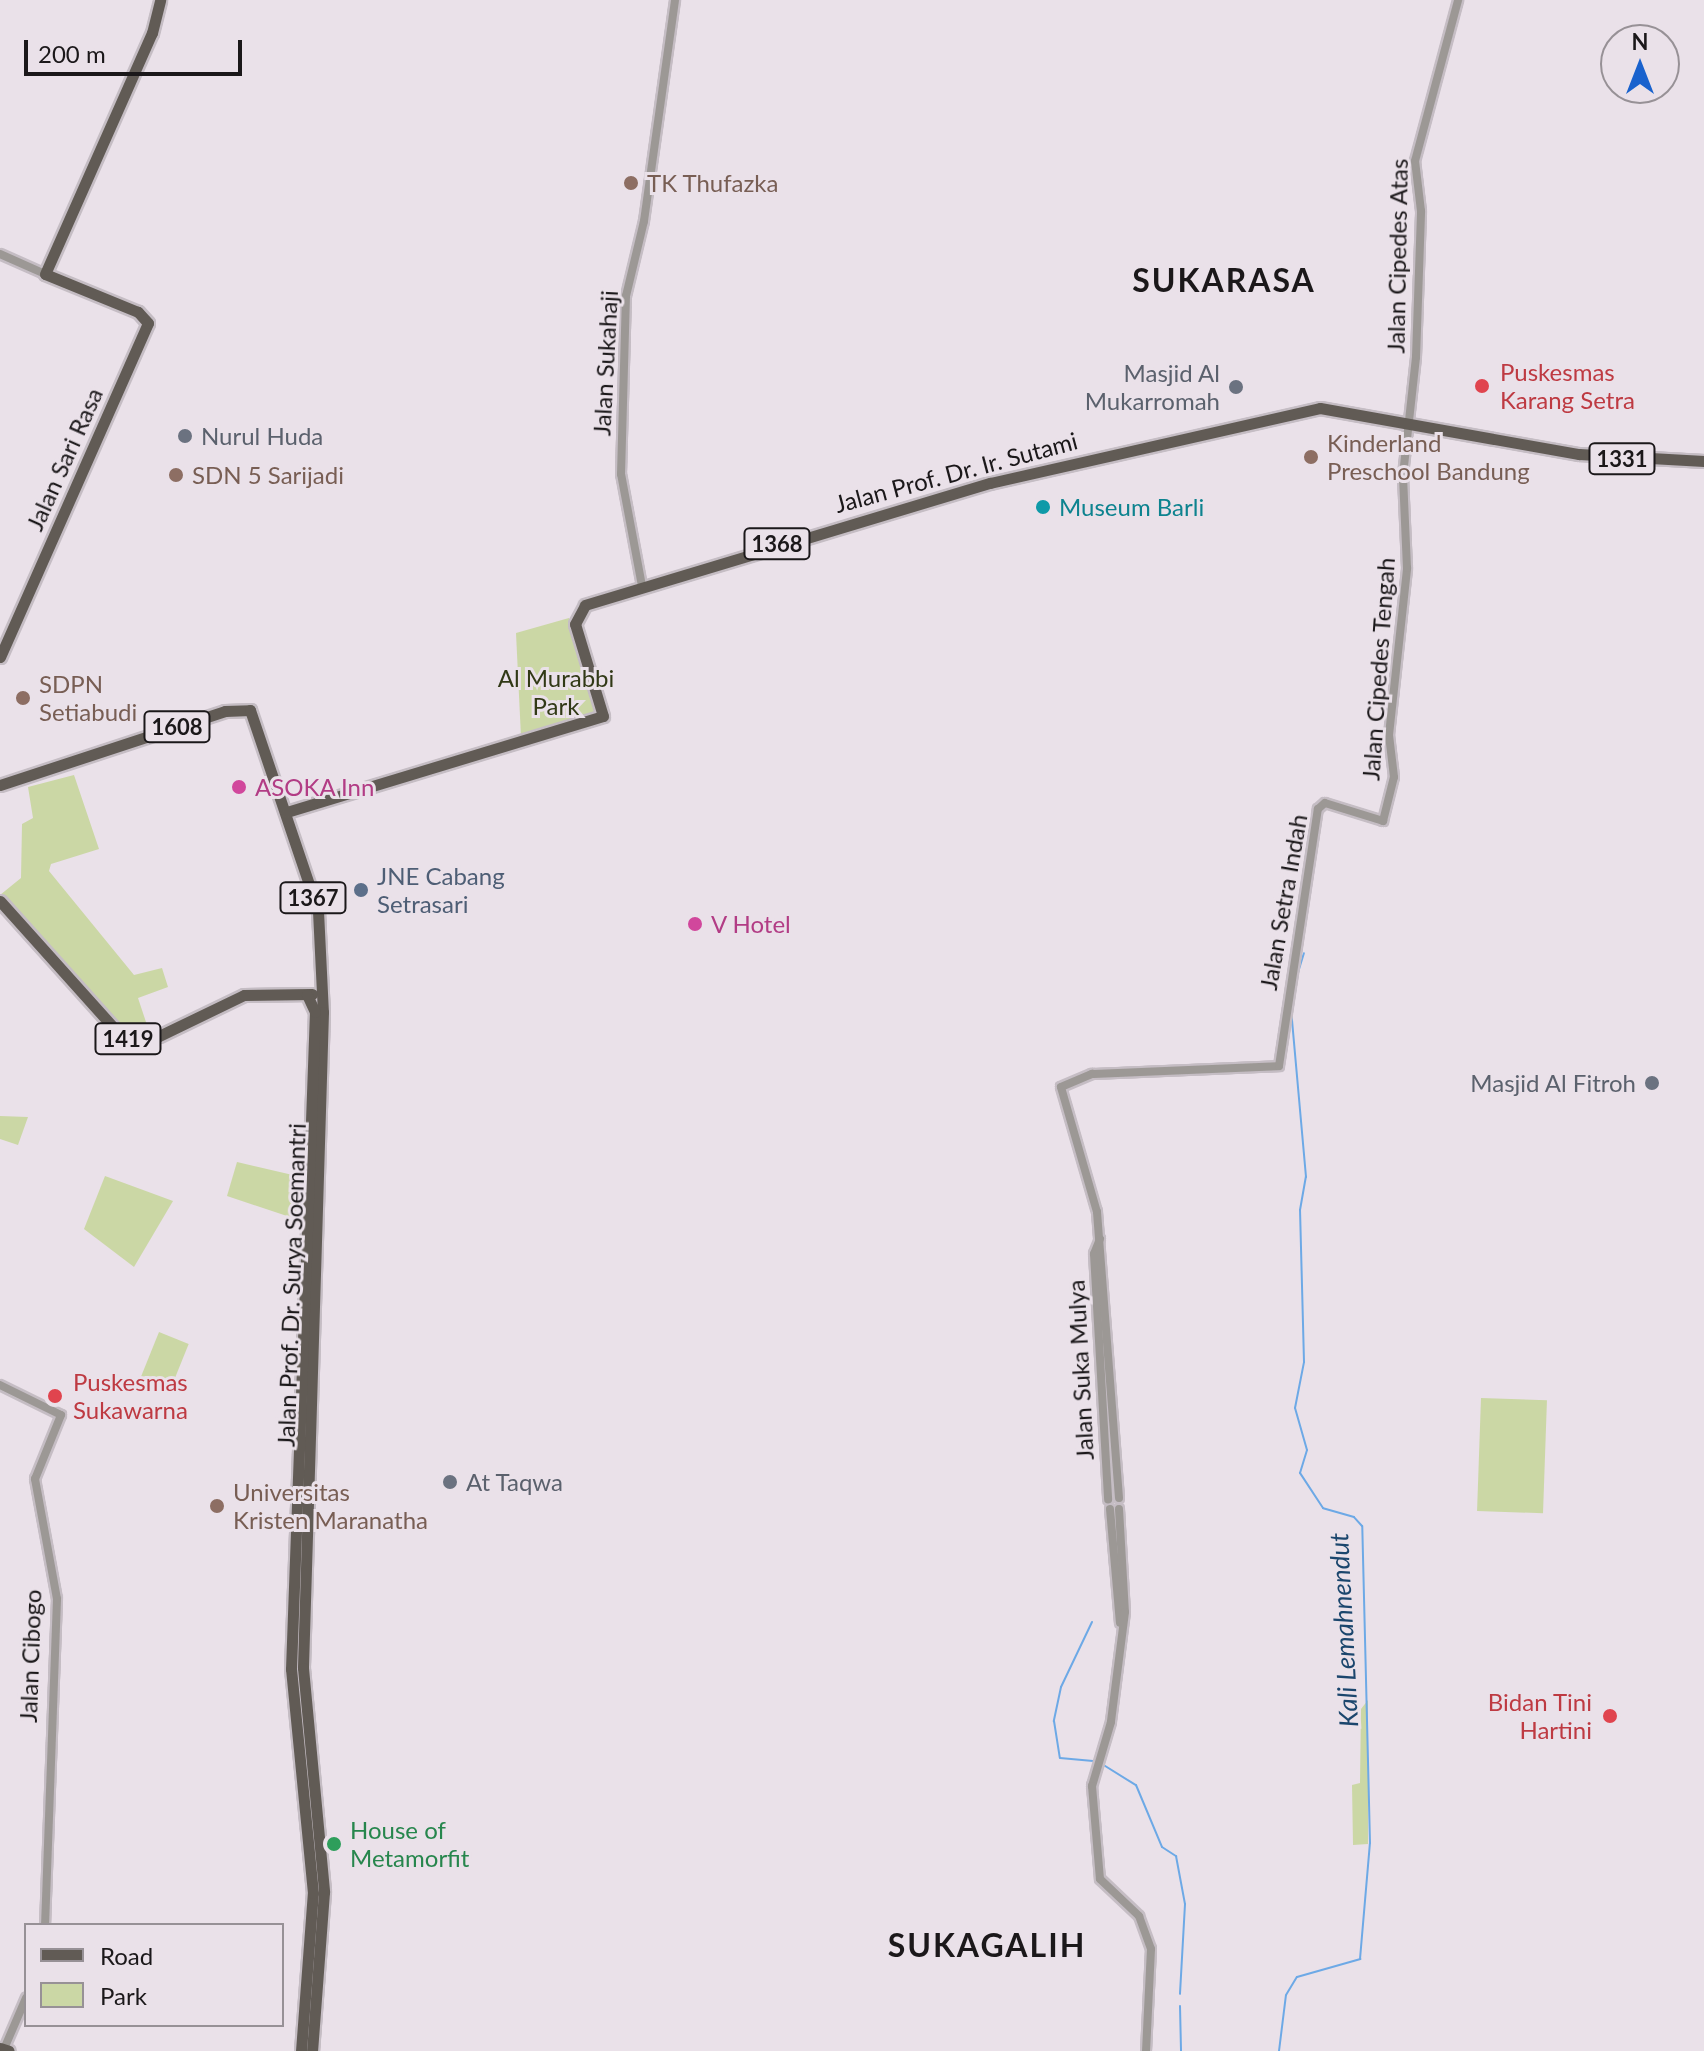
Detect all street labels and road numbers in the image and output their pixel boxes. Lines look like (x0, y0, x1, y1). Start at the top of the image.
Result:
street label: Jalan Cipedes Atas (1381, 158, 1413, 354)
street label: Jalan Sukahaji (587, 289, 623, 437)
street label: Jalan Sari Rasa (20, 383, 108, 535)
street label: Jalan Prof. Dr. Ir. Sutami (831, 426, 1081, 518)
road number: 1331 (1588, 441, 1656, 477)
road number: 1368 (743, 526, 811, 562)
street label: Jalan Cipedes Tengah (1356, 556, 1400, 782)
road number: 1608 (143, 709, 211, 745)
street label: Jalan Setra Indah (1253, 812, 1313, 992)
road number: 1367 (279, 880, 347, 916)
road number: 1419 (94, 1021, 162, 1057)
street label: Jalan Prof. Dr. Surya Soemantri (271, 1123, 311, 1447)
street label: Jalan Suka Mulya (1061, 1279, 1099, 1461)
street label: Jalan Cibogo (13, 1589, 47, 1723)

